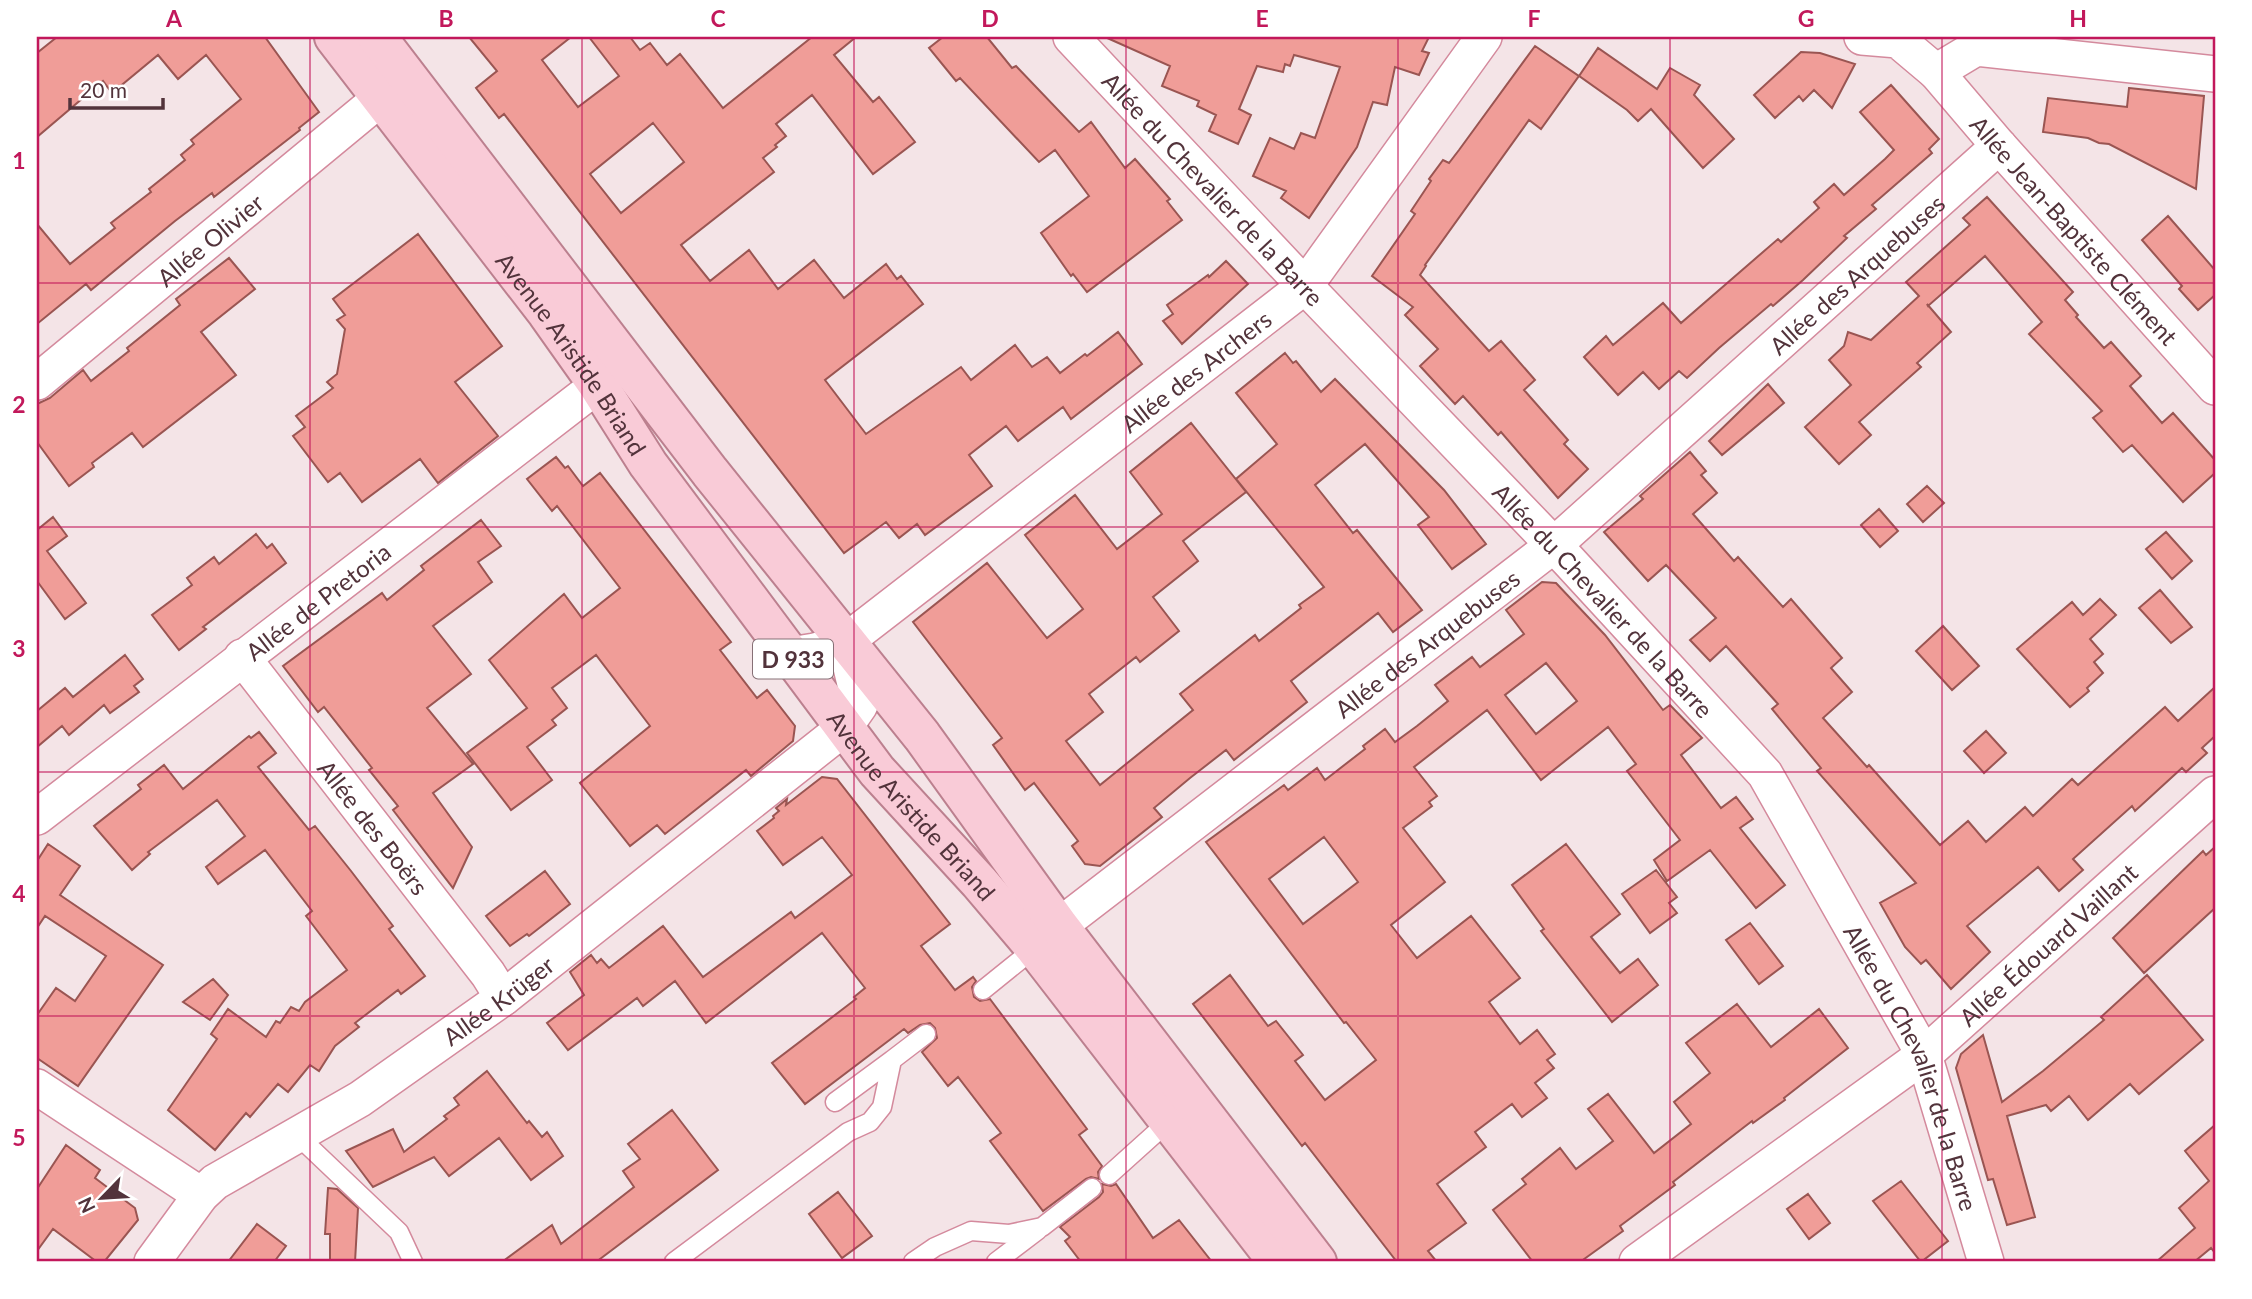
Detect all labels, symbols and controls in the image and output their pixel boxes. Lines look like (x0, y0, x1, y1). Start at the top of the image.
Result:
text: A (165, 4, 183, 32)
text: B (438, 4, 454, 32)
text: C (710, 4, 726, 32)
text: D (981, 4, 999, 32)
text: E (1255, 4, 1269, 32)
text: F (1527, 4, 1541, 32)
text: G (1798, 4, 1814, 32)
text: H (2069, 4, 2087, 32)
scale bar (70, 66, 163, 110)
street label: Allée du Chevalier de la Barre (1097, 66, 1330, 311)
text: 20 m (80, 77, 127, 102)
street label: Allée Jean-Baptiste Clément (1965, 109, 2184, 351)
text: 1 (12, 146, 26, 174)
street label: Allée Olivier (151, 187, 269, 292)
street label: Allée des Arquebuses (1763, 188, 1950, 360)
street label: Avenue Aristide Briand (491, 246, 653, 460)
street label: Allée des Archers (1115, 303, 1276, 438)
text: 2 (12, 390, 26, 418)
street label: Allée du Chevalier de la Barre (1487, 477, 1720, 723)
street label: Allée de Pretoria (239, 536, 396, 666)
street label: Allée des Arquebuses (1329, 563, 1525, 723)
text: 3 (12, 634, 26, 662)
road number: D 933 (753, 639, 833, 678)
street label: Avenue Aristide Briand (822, 704, 1002, 906)
street label: Allée des Boërs (313, 754, 435, 900)
street label: Allée Édouard Vaillant (1953, 857, 2143, 1031)
text: 4 (12, 879, 26, 907)
street label: Allée du Chevalier de la Barre (1838, 919, 1984, 1214)
street label: Allée Krüger (437, 949, 559, 1051)
text: 5 (12, 1123, 26, 1151)
north arrow (66, 1162, 136, 1232)
text: N (73, 1194, 100, 1217)

